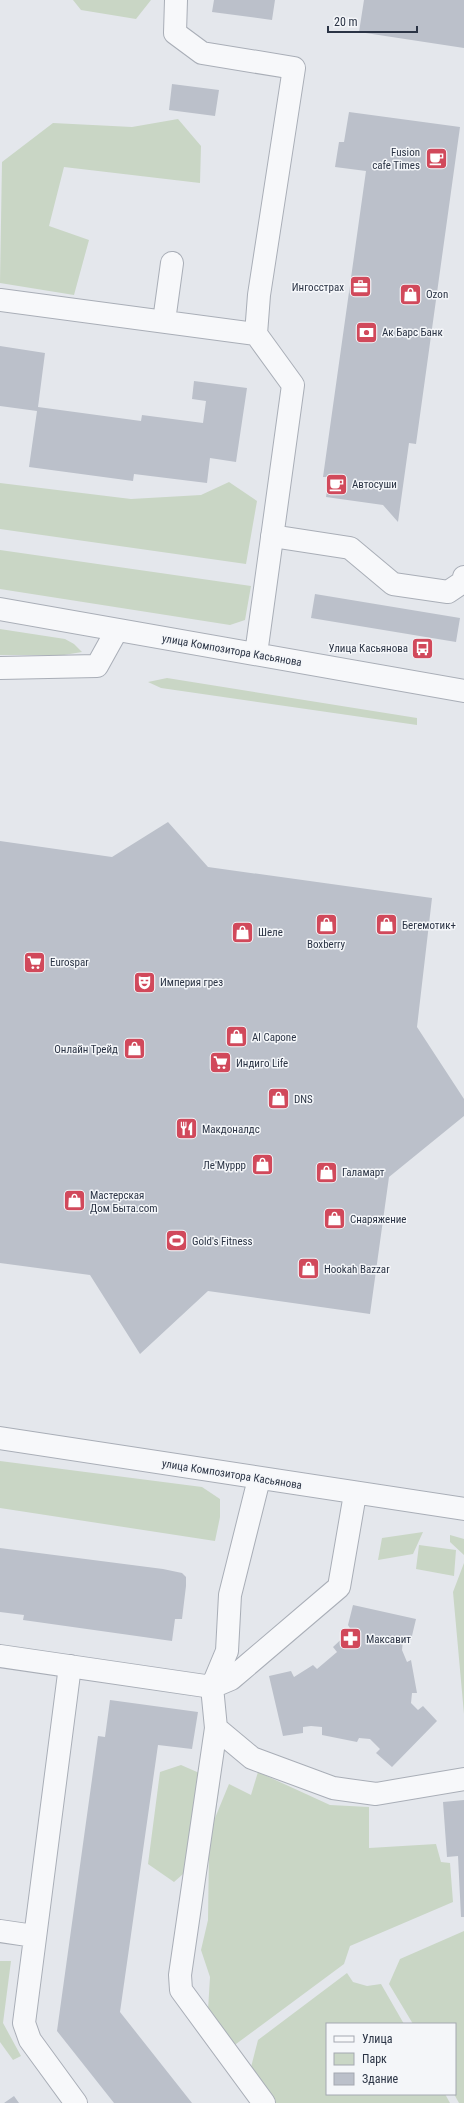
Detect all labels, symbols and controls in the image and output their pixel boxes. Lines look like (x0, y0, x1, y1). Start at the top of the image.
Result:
scale bar (328, 8, 417, 34)
text: 20 m (334, 15, 358, 29)
cafe icon: Fusion cafe Times (423, 145, 449, 171)
place label: Fusion cafe Times (372, 146, 420, 172)
office icon: Ингосстрах (347, 274, 373, 300)
place label: Ингосстрах (292, 281, 344, 294)
shop icon: Ozon (397, 281, 423, 307)
place label: Ozon (426, 288, 448, 301)
bank icon: Ак Барс Банк (354, 319, 380, 345)
place label: Ак Барс Банк (382, 326, 443, 339)
cafe icon: Автосуши (323, 471, 349, 497)
place label: Автосуши (352, 478, 397, 491)
street label: улица Композитора Касьянова (161, 632, 303, 669)
bus stop icon: Улица Касьянова (410, 635, 436, 661)
place label: Улица Касьянова (329, 642, 408, 655)
shop icon: Boxberry (313, 911, 339, 937)
shop icon: Бегемотик+ (373, 912, 399, 938)
shop icon: Шеле (229, 919, 255, 945)
place label: Бегемотик+ (402, 919, 456, 932)
place label: Шеле (258, 926, 283, 939)
place label: Boxberry (307, 938, 346, 951)
supermarket icon: Eurospar (21, 949, 47, 975)
place label: Eurospar (50, 956, 89, 969)
theatre icon: Империя грез (131, 969, 157, 995)
place label: Империя грез (160, 976, 223, 989)
shop icon: Al Capone (224, 1024, 250, 1050)
place label: Al Capone (252, 1031, 296, 1044)
shop icon: Онлайн Трейд (121, 1036, 147, 1062)
place label: Онлайн Трейд (54, 1043, 118, 1056)
supermarket icon: Индиго Life (207, 1050, 233, 1076)
place label: Индиго Life (236, 1057, 288, 1070)
shop icon: DNS (266, 1086, 292, 1112)
place label: DNS (294, 1093, 313, 1106)
restaurant icon: Макдоналдс (173, 1116, 199, 1142)
place label: Макдоналдс (202, 1123, 260, 1136)
shop icon: Ле'Муррр (249, 1152, 275, 1178)
place label: Ле'Муррр (203, 1159, 246, 1172)
shop icon: Галамарт (313, 1159, 339, 1185)
place label: Галамарт (342, 1166, 385, 1179)
shop icon: Мастерская Дом Быта.com (62, 1188, 88, 1214)
place label: Мастерская Дом Быта.com (90, 1189, 158, 1215)
shop icon: Снаряжение (322, 1206, 348, 1232)
place label: Снаряжение (350, 1213, 407, 1226)
sports icon: Gold's Fitness (163, 1228, 189, 1254)
place label: Gold's Fitness (192, 1235, 253, 1248)
shop icon: Hookah Bazzar (295, 1256, 321, 1282)
place label: Hookah Bazzar (324, 1263, 390, 1276)
street label: улица Композитора Касьянова (161, 1457, 303, 1492)
pharmacy icon: Максавит (338, 1626, 364, 1652)
place label: Максавит (366, 1633, 411, 1646)
legend (326, 2023, 456, 2095)
text: Улица (362, 2032, 393, 2046)
text: Парк (362, 2052, 387, 2066)
text: Здание (362, 2072, 399, 2086)

